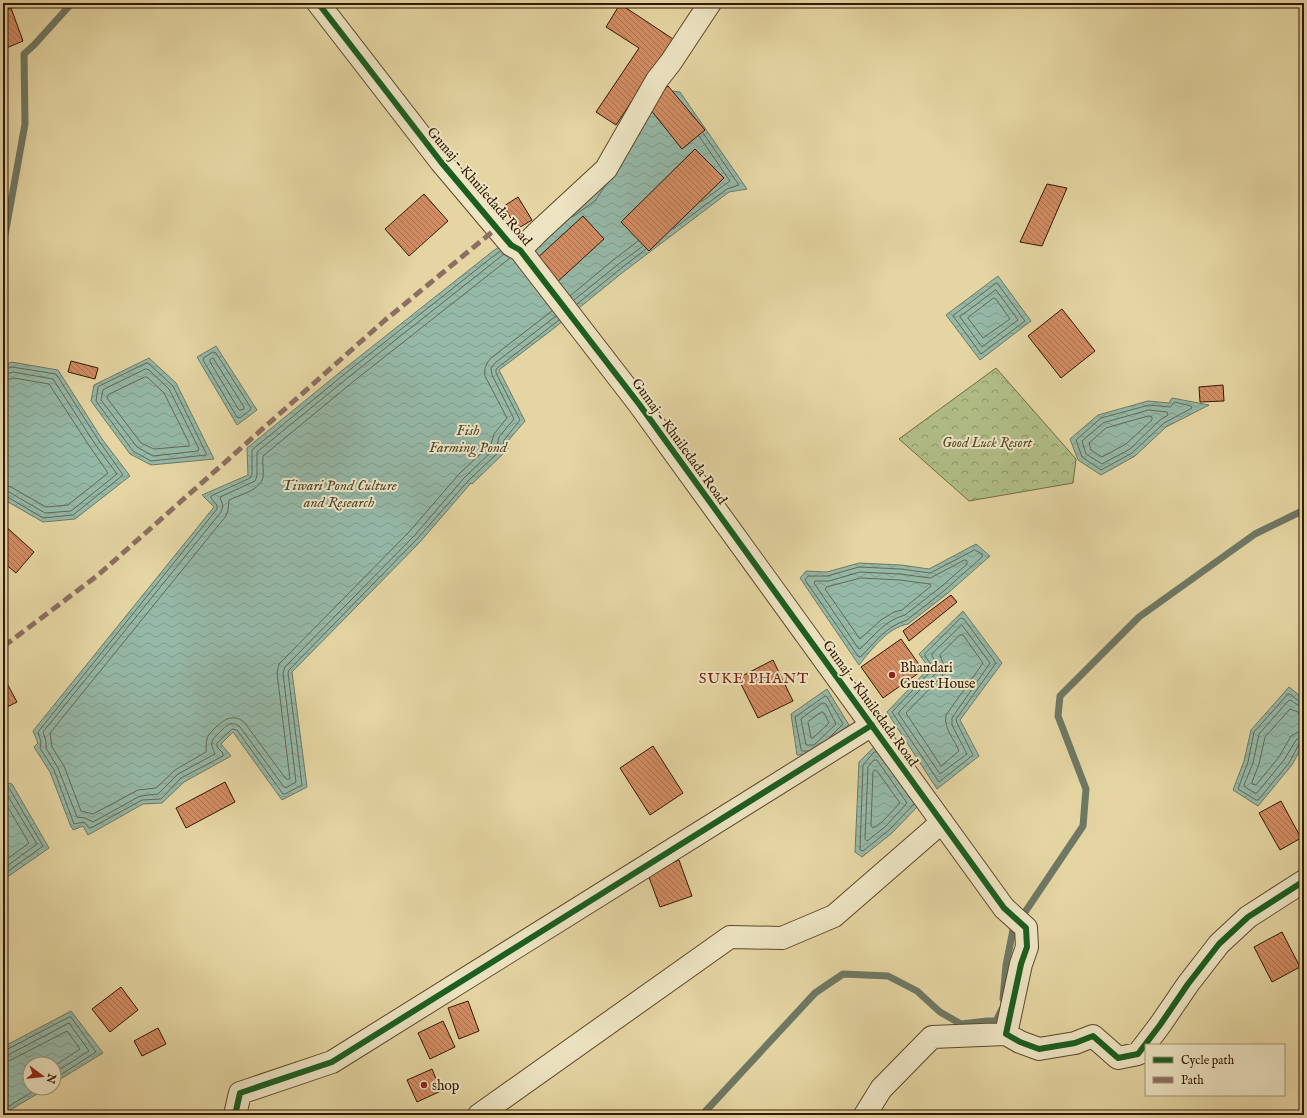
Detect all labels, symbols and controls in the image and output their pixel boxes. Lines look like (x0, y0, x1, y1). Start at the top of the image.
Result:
street label: Gumaj - Khuiledada Road (423, 124, 536, 250)
street label: Gumaj - Khuiledada Road (627, 375, 731, 509)
water label: Fish Farming Pond (429, 421, 508, 458)
park label: Good Luck Resort (942, 434, 1032, 452)
water label: Tiwari Pond Culture and Research (281, 476, 397, 512)
street label: Gumaj - Khuiledada Road (818, 637, 922, 771)
place label: Bhandari Guest House (900, 659, 976, 693)
district label: SUKE PHANT (699, 669, 809, 688)
marker: Bhandari Guest House (887, 670, 897, 680)
legend (1145, 1044, 1285, 1096)
text: Cycle path (1181, 1053, 1235, 1069)
north arrow (22, 1056, 62, 1096)
text: N (43, 1071, 59, 1085)
text: Path (1181, 1073, 1204, 1088)
place label: shop (432, 1077, 460, 1095)
marker: shop (419, 1080, 429, 1090)

